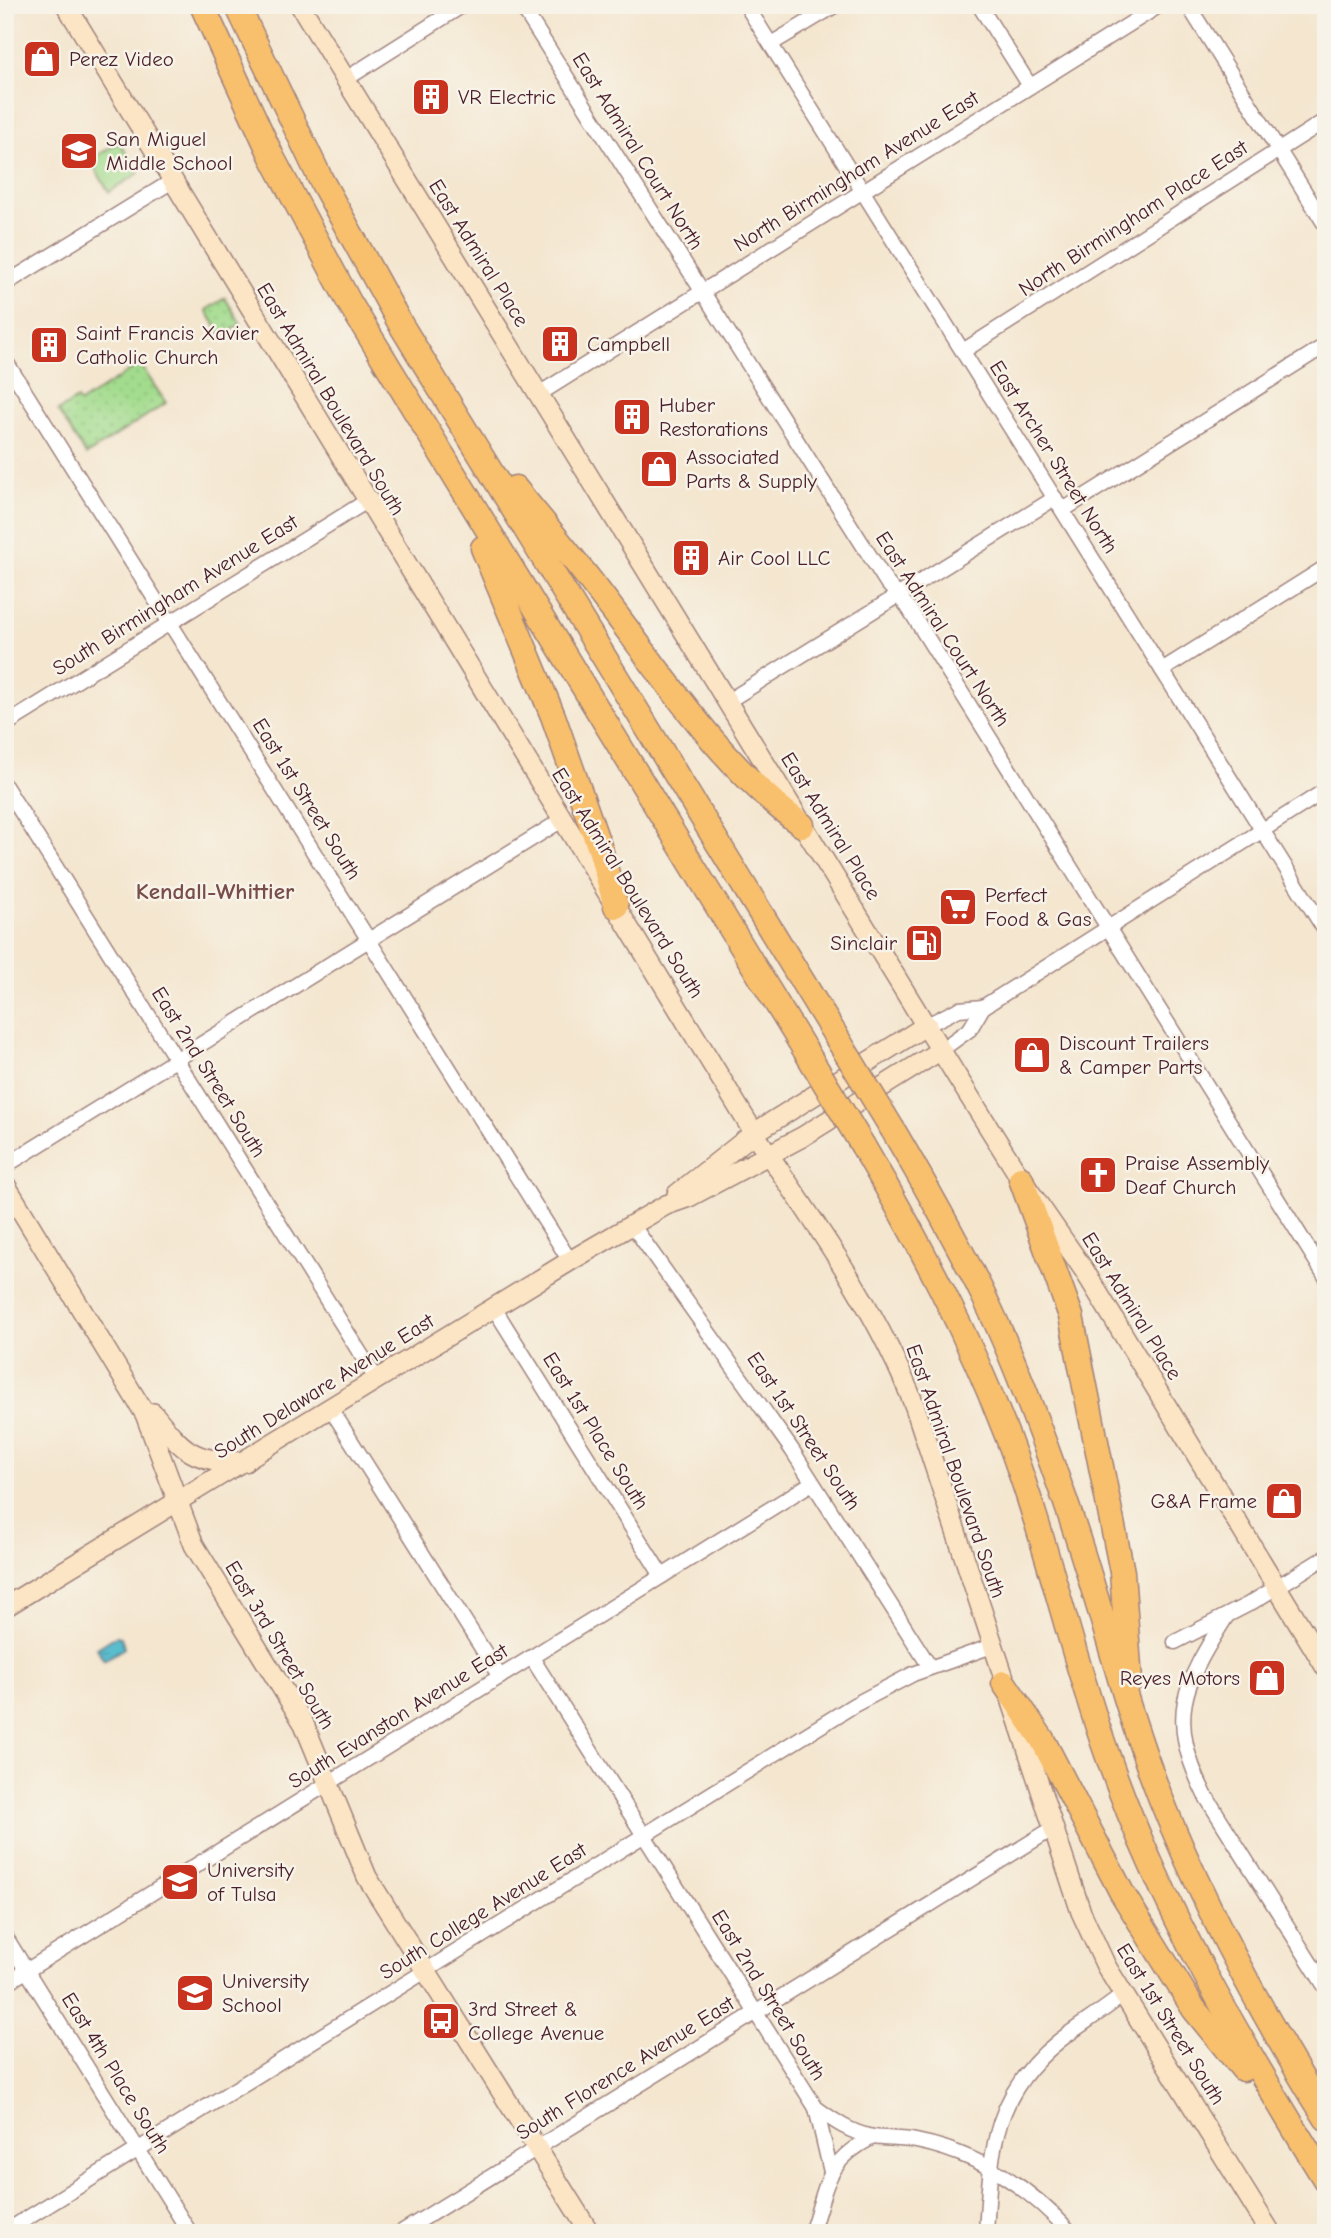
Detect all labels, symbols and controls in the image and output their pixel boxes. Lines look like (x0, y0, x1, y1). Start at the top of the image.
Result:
shop icon: Perez Video (21, 38, 63, 80)
place label: Perez Video (69, 47, 174, 71)
street label: East Admiral Court North (567, 48, 709, 254)
building icon: VR Electric (410, 76, 452, 118)
place label: VR Electric (458, 85, 556, 109)
street label: North Birmingham Avenue East (729, 85, 984, 256)
place label: San Miguel Middle School (106, 127, 233, 175)
school or university icon: San Miguel Middle School (58, 130, 100, 172)
street label: North Birmingham Place East (1014, 134, 1253, 301)
street label: East Admiral Place (424, 175, 534, 331)
street label: East Admiral Boulevard South (252, 278, 410, 520)
place label: Saint Francis Xavier Catholic Church (76, 321, 259, 369)
building icon: Campbell (539, 323, 581, 365)
building icon: Saint Francis Xavier Catholic Church (28, 324, 70, 366)
place label: Campbell (587, 332, 670, 356)
street label: East Archer Street North (985, 356, 1123, 558)
place label: Huber Restorations (659, 393, 768, 441)
building icon: Huber Restorations (611, 396, 653, 438)
place label: Associated Parts & Supply (686, 445, 818, 493)
shop icon: Associated Parts & Supply (638, 448, 680, 490)
street label: South Birmingham Avenue East (48, 509, 303, 681)
street label: East Admiral Court North (871, 527, 1015, 731)
building icon: Air Cool LLC (670, 537, 712, 579)
place label: Air Cool LLC (718, 546, 830, 570)
street label: East 1st Street South (248, 714, 366, 884)
street label: East Admiral Place (776, 748, 886, 904)
street label: East Admiral Boulevard South (547, 763, 709, 1003)
district label: Kendall-Whittier (136, 878, 295, 905)
place label: Perfect Food & Gas (985, 883, 1091, 931)
supermarket icon: Perfect Food & Gas (937, 886, 979, 928)
fuel station icon: Sinclair (903, 922, 945, 964)
place label: Sinclair (830, 931, 898, 955)
street label: East 2nd Street South (147, 982, 271, 1162)
place label: Discount Trailers & Camper Parts (1059, 1031, 1209, 1079)
shop icon: Discount Trailers & Camper Parts (1011, 1034, 1053, 1076)
place label: Praise Assembly Deaf Church (1125, 1151, 1270, 1199)
church icon: Praise Assembly Deaf Church (1077, 1154, 1119, 1196)
street label: East Admiral Place (1077, 1228, 1187, 1384)
street label: South Delaware Avenue East (210, 1308, 439, 1464)
street label: East Admiral Boulevard South (901, 1341, 1011, 1601)
street label: East 1st Street South (742, 1347, 866, 1515)
street label: East 1st Place South (538, 1348, 654, 1514)
shop icon: G&A Frame (1263, 1480, 1305, 1522)
place label: G&A Frame (1150, 1489, 1257, 1513)
street label: East 3rd Street South (220, 1557, 340, 1733)
street label: South Evanston Avenue East (284, 1638, 513, 1794)
shop icon: Reyes Motors (1246, 1657, 1288, 1699)
place label: Reyes Motors (1120, 1666, 1240, 1690)
street label: South College Avenue East (375, 1837, 592, 1985)
place label: University of Tulsa (207, 1858, 295, 1906)
school or university icon: University of Tulsa (159, 1861, 201, 1903)
street label: East 2nd Street South (707, 1905, 831, 2085)
street label: East 1st Street South (1112, 1939, 1230, 2109)
place label: University School (222, 1969, 310, 2017)
school or university icon: University School (174, 1972, 216, 2014)
street label: East 4th Place South (57, 1988, 175, 2158)
street label: South Florence Avenue East (512, 1990, 739, 2145)
place label: 3rd Street & College Avenue (468, 1997, 604, 2045)
bus stop icon: 3rd Street & College Avenue (420, 2000, 462, 2042)

